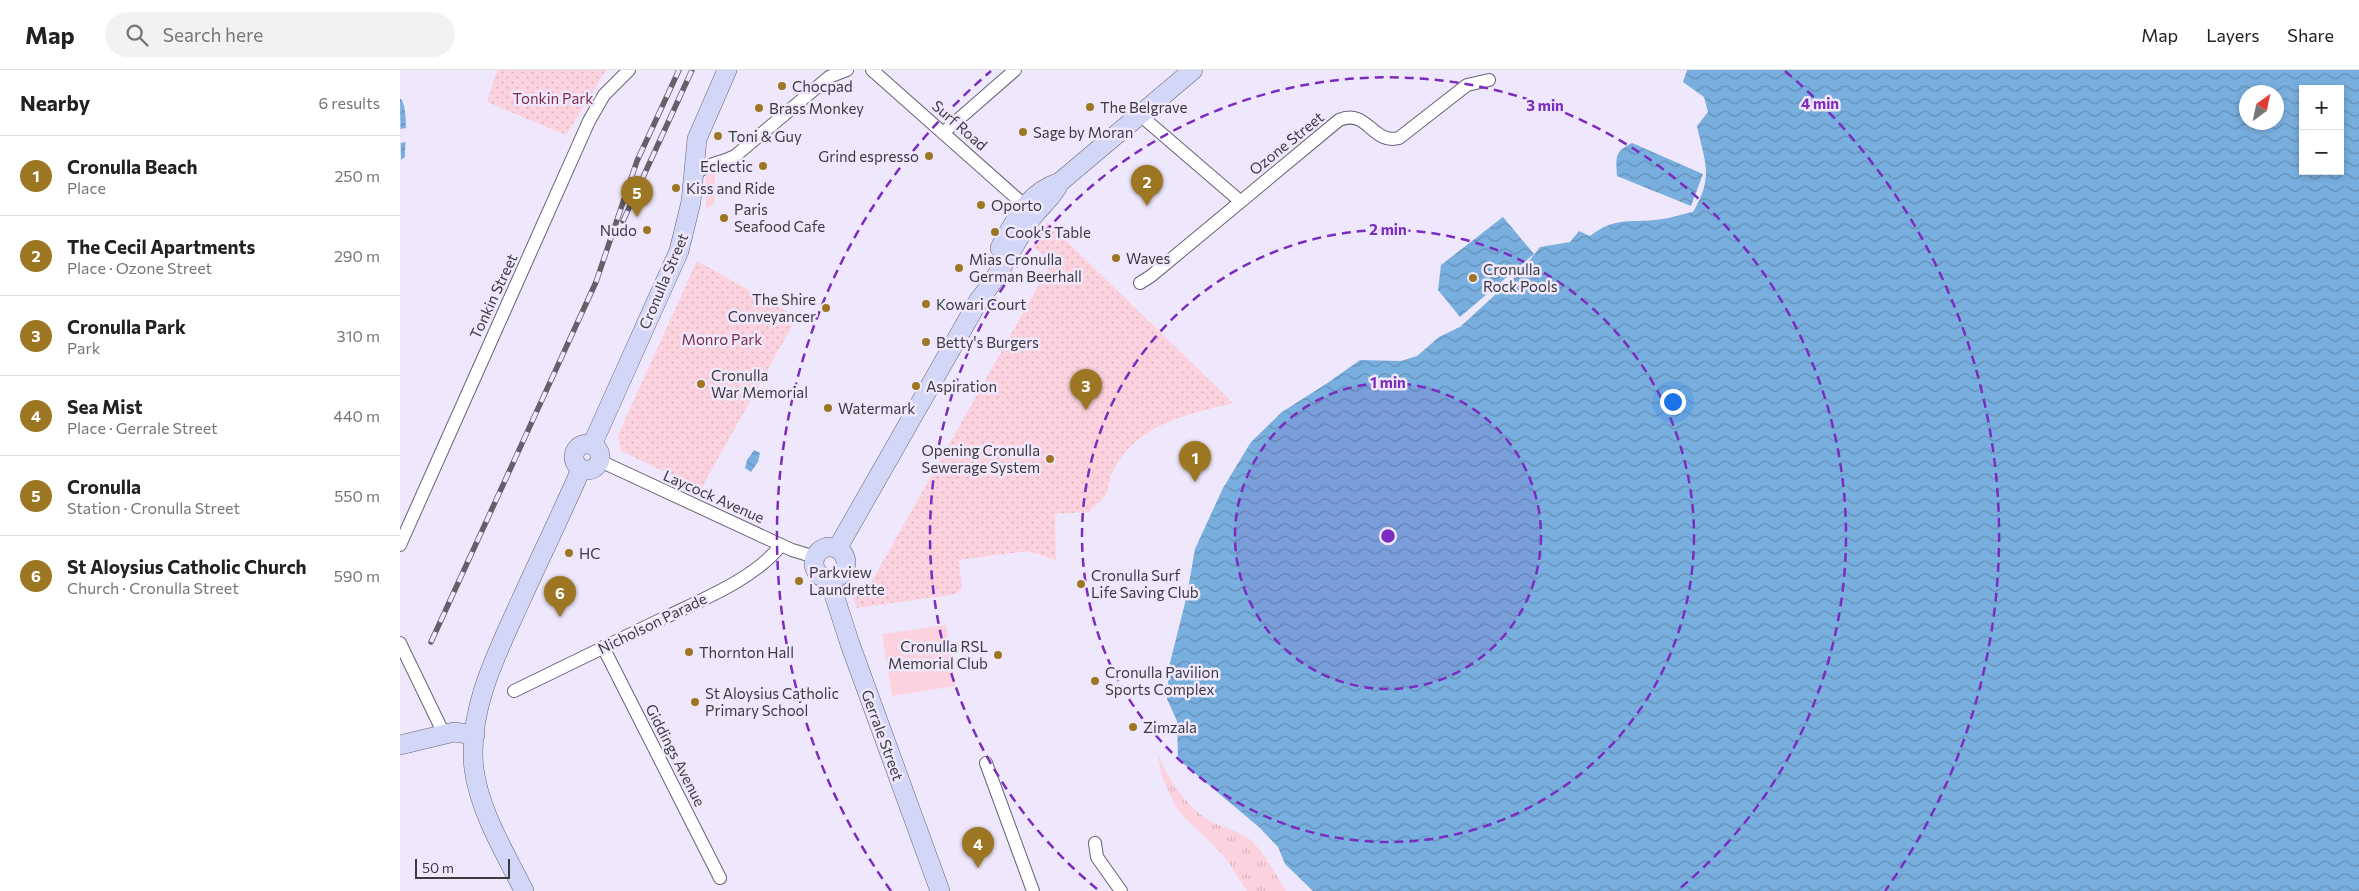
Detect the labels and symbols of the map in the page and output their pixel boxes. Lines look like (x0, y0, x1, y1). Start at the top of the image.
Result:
place label: Chocpad (792, 77, 853, 95)
marker: Chocpad (776, 80, 788, 92)
north arrow (2239, 85, 2284, 130)
park label: Tonkin Park (513, 89, 593, 107)
text: 4 min (1801, 94, 1839, 112)
street label: Surf Road (929, 96, 991, 154)
text: 3 min (1526, 96, 1564, 114)
place label: The Belgrave (1100, 98, 1187, 116)
place label: Brass Monkey (769, 99, 864, 117)
marker: The Belgrave (1084, 101, 1096, 113)
marker: Brass Monkey (753, 102, 765, 114)
street label: Ozone Street (1245, 108, 1327, 178)
place label: Sage by Moran (1033, 123, 1133, 141)
marker: Sage by Moran (1017, 126, 1029, 138)
place label: Toni & Guy (728, 127, 802, 145)
marker: Toni & Guy (712, 130, 724, 142)
place label: Grind espresso (818, 147, 919, 165)
marker: Grind espresso (923, 150, 935, 162)
place label: Eclectic (700, 157, 753, 175)
marker: Eclectic (757, 160, 769, 172)
pin: 2 (1131, 165, 1163, 206)
pin: 5 (621, 176, 653, 217)
place label: Kiss and Ride (686, 179, 775, 197)
marker: Kiss and Ride (670, 182, 682, 194)
place label: Oporto (991, 196, 1042, 214)
marker: Oporto (975, 199, 987, 211)
place label: Paris Seafood Cafe (734, 200, 825, 235)
marker: Paris Seafood Cafe (718, 212, 730, 224)
text: 2 min (1369, 220, 1407, 238)
place label: Nudo (600, 221, 637, 239)
place label: Cook's Table (1005, 223, 1091, 241)
marker: Nudo (641, 224, 653, 236)
marker: Cook's Table (989, 226, 1001, 238)
street label: Cronulla Street (635, 230, 691, 332)
place label: Waves (1126, 249, 1171, 267)
place label: Mias Cronulla German Beerhall (969, 250, 1082, 285)
street label: Tonkin Street (465, 251, 521, 341)
marker: Waves (1110, 252, 1122, 264)
place label: Cronulla Rock Pools (1483, 260, 1558, 295)
marker: Mias Cronulla German Beerhall (953, 262, 965, 274)
marker: Cronulla Rock Pools (1467, 272, 1479, 284)
place label: The Shire Conveyancer (728, 290, 816, 325)
place label: Kowari Court (936, 295, 1026, 313)
marker: Kowari Court (920, 298, 932, 310)
marker: The Shire Conveyancer (820, 302, 832, 314)
park label: Monro Park (682, 330, 762, 348)
place label: Betty's Burgers (936, 333, 1039, 351)
marker: Betty's Burgers (920, 336, 932, 348)
place label: Cronulla War Memorial (711, 366, 808, 401)
pin: 3 (1070, 369, 1102, 410)
text: 1 min (1370, 373, 1406, 391)
place label: Aspiration (926, 377, 997, 395)
marker: Cronulla War Memorial (695, 378, 707, 390)
marker: Aspiration (910, 380, 922, 392)
your location (1660, 389, 1686, 415)
place label: Watermark (838, 399, 915, 417)
marker: Watermark (822, 402, 834, 414)
place label: Opening Cronulla Sewerage System (921, 441, 1040, 476)
pin: 1 (1179, 441, 1211, 482)
marker: Opening Cronulla Sewerage System (1044, 453, 1056, 465)
street label: Laycock Avenue (661, 466, 767, 526)
centre of rings (1379, 527, 1397, 545)
place label: HC (579, 544, 601, 562)
marker: HC (563, 547, 575, 559)
place label: Parkview Laundrette (809, 563, 885, 598)
place label: Cronulla Surf Life Saving Club (1091, 566, 1199, 601)
marker: Parkview Laundrette (793, 575, 805, 587)
pin: 6 (544, 576, 576, 617)
marker: Cronulla Surf Life Saving Club (1075, 578, 1087, 590)
street label: Nicholson Parade (595, 589, 709, 657)
place label: Cronulla RSL Memorial Club (888, 637, 988, 672)
place label: Thornton Hall (699, 643, 794, 661)
marker: Thornton Hall (683, 646, 695, 658)
marker: Cronulla RSL Memorial Club (992, 649, 1004, 661)
place label: Cronulla Pavilion Sports Complex (1105, 663, 1219, 698)
marker: Cronulla Pavilion Sports Complex (1089, 675, 1101, 687)
place label: St Aloysius Catholic Primary School (705, 684, 839, 719)
street label: Gerrale Street (858, 687, 908, 783)
marker: St Aloysius Catholic Primary School (689, 696, 701, 708)
street label: Giddings Avenue (642, 701, 710, 809)
place label: Zimzala (1143, 718, 1197, 736)
marker: Zimzala (1127, 721, 1139, 733)
pin: 4 (962, 827, 994, 868)
scale bar (415, 856, 510, 879)

